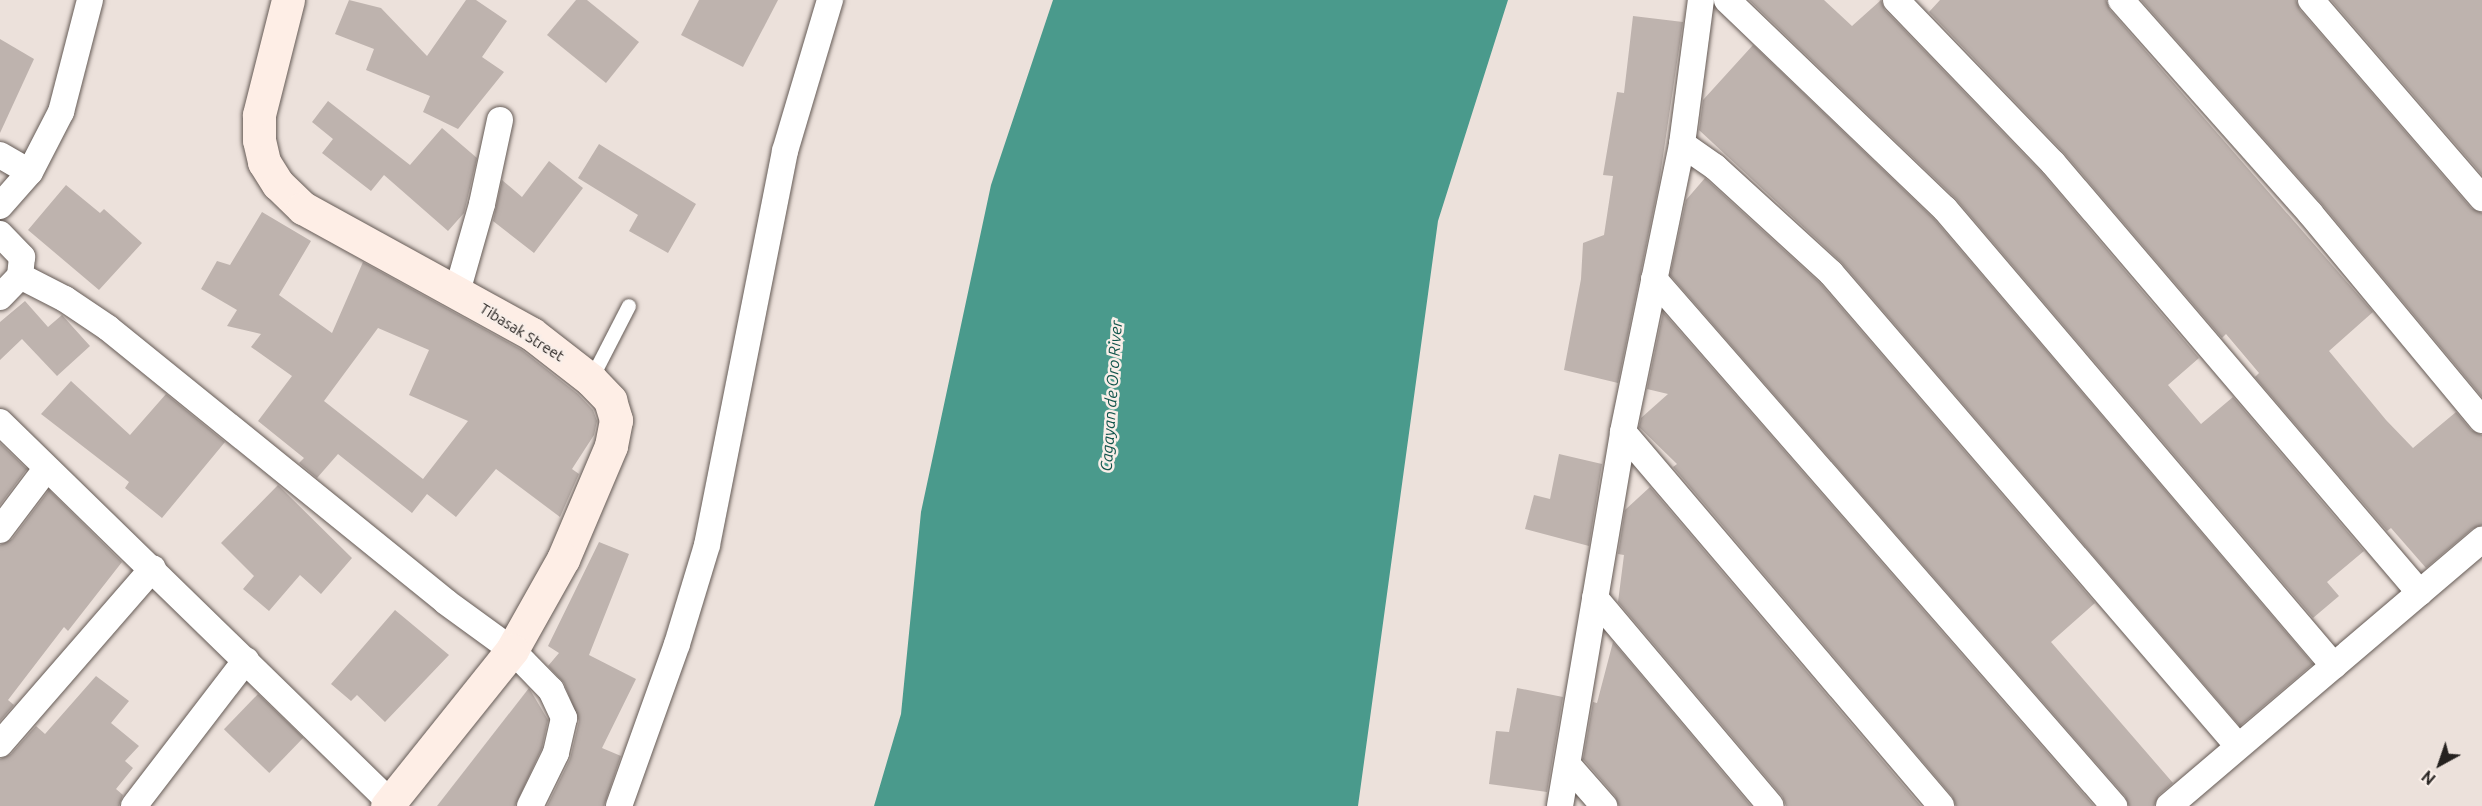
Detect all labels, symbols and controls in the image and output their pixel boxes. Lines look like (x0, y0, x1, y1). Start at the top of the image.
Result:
street label: Tibasak Street (477, 299, 567, 365)
water label: Cagayan de Oro River (1096, 320, 1126, 472)
north arrow (2410, 734, 2470, 794)
text: N (2418, 767, 2439, 789)

